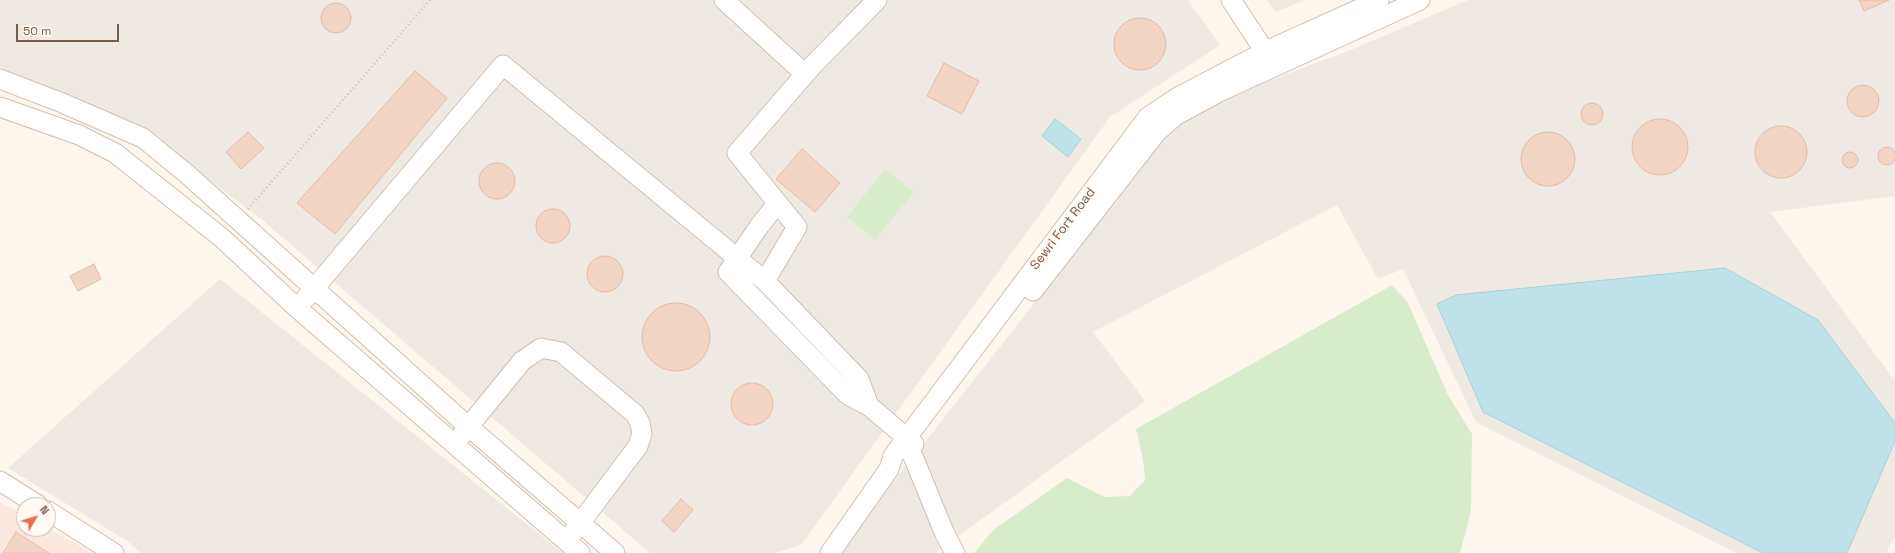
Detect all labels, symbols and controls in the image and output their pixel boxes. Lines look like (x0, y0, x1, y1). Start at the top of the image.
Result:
scale bar (18, 16, 121, 42)
text: 50 m (23, 23, 51, 39)
street label: Sewri Fort Road (1027, 185, 1099, 273)
north arrow (16, 497, 56, 537)
text: N (37, 503, 52, 517)

